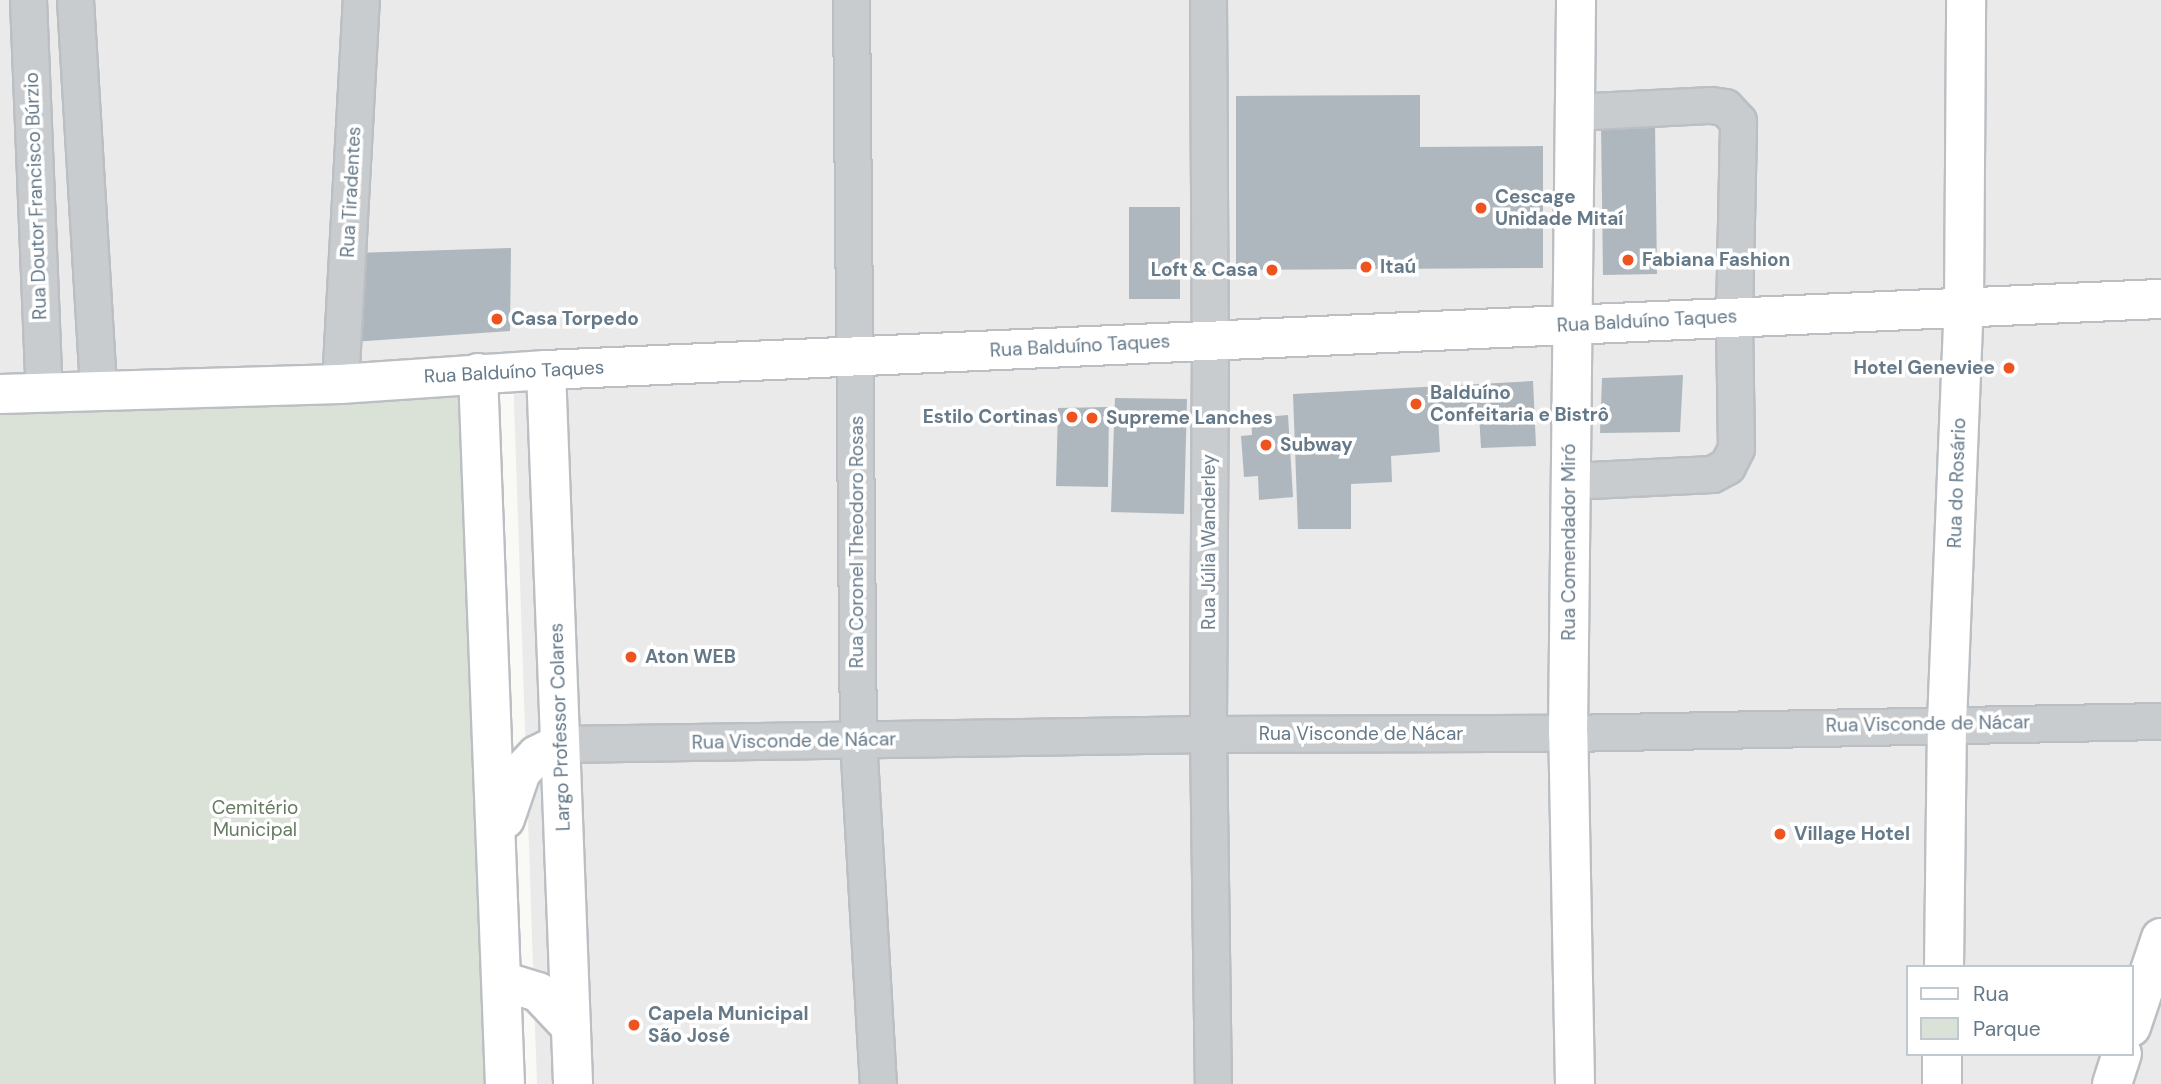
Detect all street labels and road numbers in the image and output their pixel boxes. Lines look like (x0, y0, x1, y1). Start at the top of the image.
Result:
street label: Rua Doutor Francisco Búrzio (20, 72, 52, 320)
street label: Rua Tiradentes (336, 126, 366, 258)
street label: Rua Balduíno Taques (1556, 305, 1738, 337)
street label: Rua Balduíno Taques (989, 330, 1171, 362)
street label: Rua Balduíno Taques (423, 356, 605, 388)
street label: Rua Coronel Theodoro Rosas (846, 416, 868, 668)
street label: Rua do Rosário (1943, 417, 1971, 549)
street label: Rua Comendador Miró (1558, 443, 1580, 641)
street label: Rua Júlia Wanderley (1198, 454, 1220, 630)
street label: Largo Professor Colares (545, 622, 575, 832)
street label: Rua Visconde de Nácar (1826, 711, 2030, 737)
street label: Rua Visconde de Nácar (1259, 723, 1463, 745)
street label: Rua Visconde de Nácar (692, 728, 896, 754)

